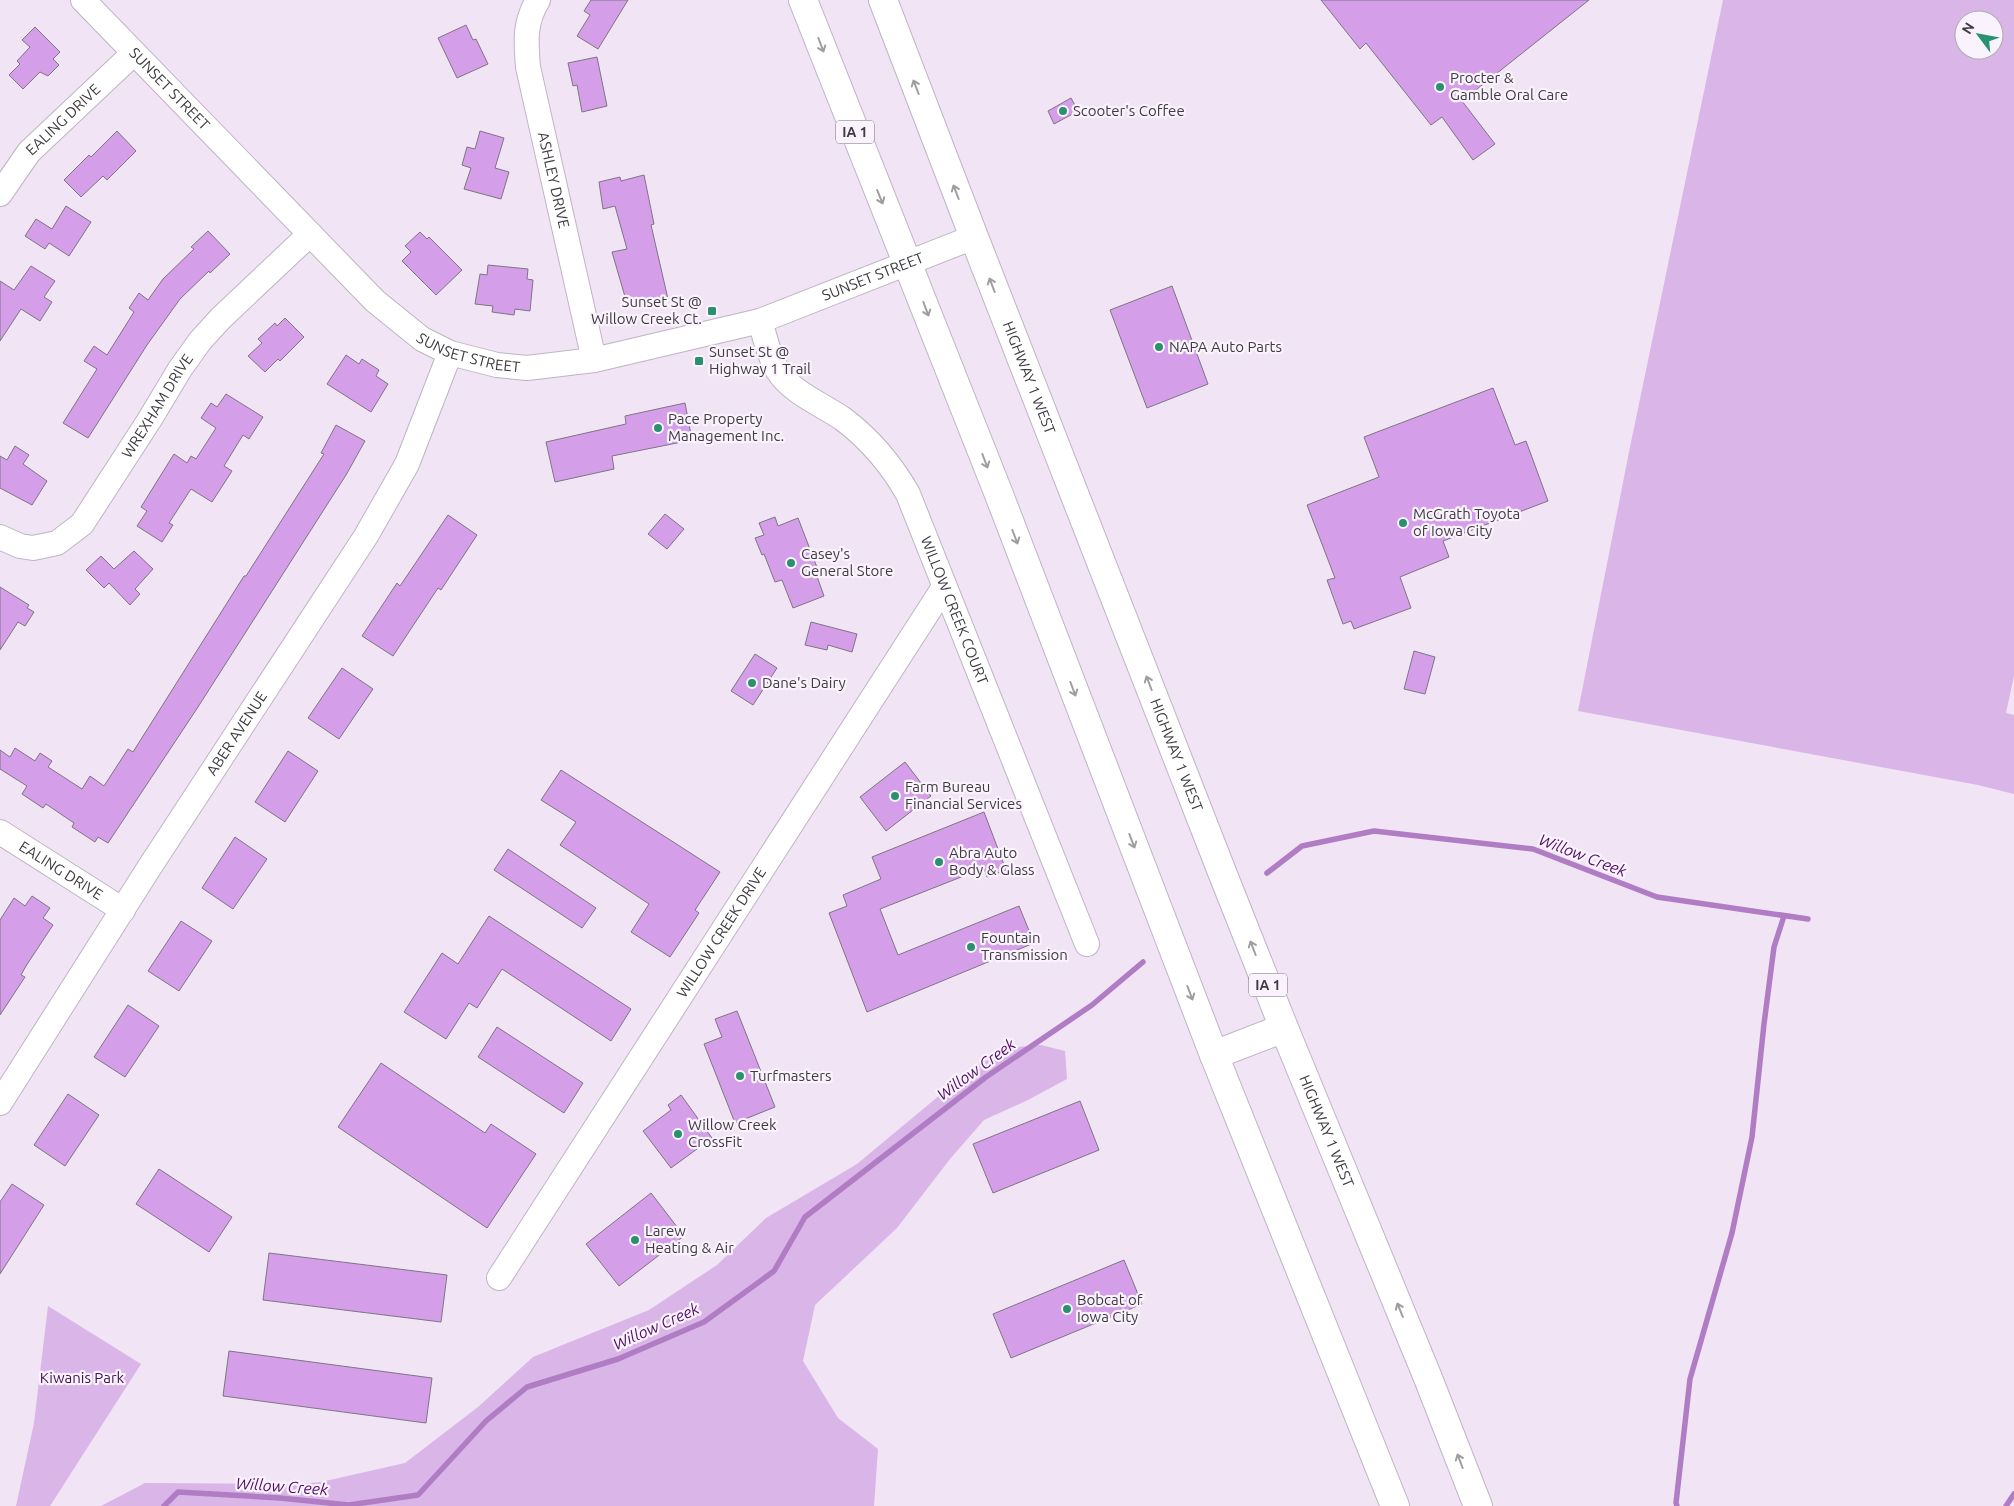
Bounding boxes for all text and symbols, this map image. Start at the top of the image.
north arrow [1954,10,2004,60]
text: N [1958,19,1978,37]
one-way arrow [817,37,826,53]
street label: SUNSET STREET [126,44,214,134]
place label: Procter & Gamble Oral Care [1450,69,1568,103]
street label: EALING DRIVE [22,80,103,158]
one-way arrow [911,80,920,95]
marker: Procter & Gamble Oral Care [1434,81,1446,93]
place label: Scooter's Coffee [1073,102,1185,119]
marker: Scooter's Coffee [1057,105,1069,117]
road number: IA 1 [836,120,874,144]
street label: ASHLEY DRIVE [535,130,573,230]
one-way arrow [951,185,960,200]
one-way arrow [876,189,886,204]
street label: SUNSET STREET [819,248,927,304]
one-way arrow [987,277,996,293]
place label: Sunset St @ Willow Creek Ct. [591,293,702,327]
one-way arrow [922,301,931,317]
marker: Sunset St @ Willow Creek Ct. [706,305,718,317]
street label: HIGHWAY 1 WEST [1000,319,1059,437]
street label: SUNSET STREET [413,329,522,375]
place label: NAPA Auto Parts [1169,338,1282,355]
marker: NAPA Auto Parts [1153,341,1165,353]
place label: Sunset St @ Highway 1 Trail [709,343,811,377]
street label: WREXHAM DRIVE [118,350,196,461]
marker: Sunset St @ Highway 1 Trail [693,355,705,367]
place label: Pace Property Management Inc. [668,410,784,444]
marker: Pace Property Management Inc. [652,422,664,434]
one-way arrow [981,453,990,468]
place label: McGrath Toyota of Iowa City [1413,505,1520,539]
marker: McGrath Toyota of Iowa City [1397,517,1409,529]
one-way arrow [1011,529,1020,545]
street label: WILLOW CREEK COURT [918,534,992,687]
place label: Casey's General Store [801,545,893,579]
marker: Casey's General Store [785,557,797,569]
place label: Dane's Dairy [762,674,846,691]
one-way arrow [1143,676,1153,691]
marker: Dane's Dairy [746,677,758,689]
one-way arrow [1069,681,1078,696]
street label: ABER AVENUE [203,688,270,778]
street label: HIGHWAY 1 WEST [1147,696,1207,814]
place label: Farm Bureau Financial Services [905,778,1022,812]
marker: Farm Bureau Financial Services [889,790,901,802]
water label: Willow Creek [1537,830,1630,880]
one-way arrow [1128,833,1137,848]
street label: EALING DRIVE [16,837,106,903]
place label: Abra Auto Body & Glass [949,844,1035,878]
marker: Abra Auto Body & Glass [933,856,945,868]
street label: WILLOW CREEK DRIVE [673,864,769,1000]
place label: Fountain Transmission [981,929,1068,963]
marker: Fountain Transmission [965,941,977,953]
one-way arrow [1248,941,1257,957]
road number: IA 1 [1249,974,1287,996]
one-way arrow [1186,984,1195,1000]
water label: Willow Creek [933,1034,1019,1103]
place label: Turfmasters [750,1067,831,1084]
marker: Turfmasters [734,1070,746,1082]
street label: HIGHWAY 1 WEST [1296,1072,1358,1190]
place label: Willow Creek CrossFit [688,1116,777,1150]
marker: Willow Creek CrossFit [672,1128,684,1140]
place label: Larew Heating & Air [645,1222,734,1256]
marker: Larew Heating & Air [629,1234,641,1246]
place label: Bobcat of Iowa City [1077,1291,1143,1325]
water label: Willow Creek [610,1299,703,1353]
marker: Bobcat of Iowa City [1061,1303,1073,1315]
one-way arrow [1395,1303,1404,1318]
park label: Kiwanis Park [40,1369,125,1386]
one-way arrow [1455,1453,1464,1469]
water label: Willow Creek [235,1474,329,1498]

